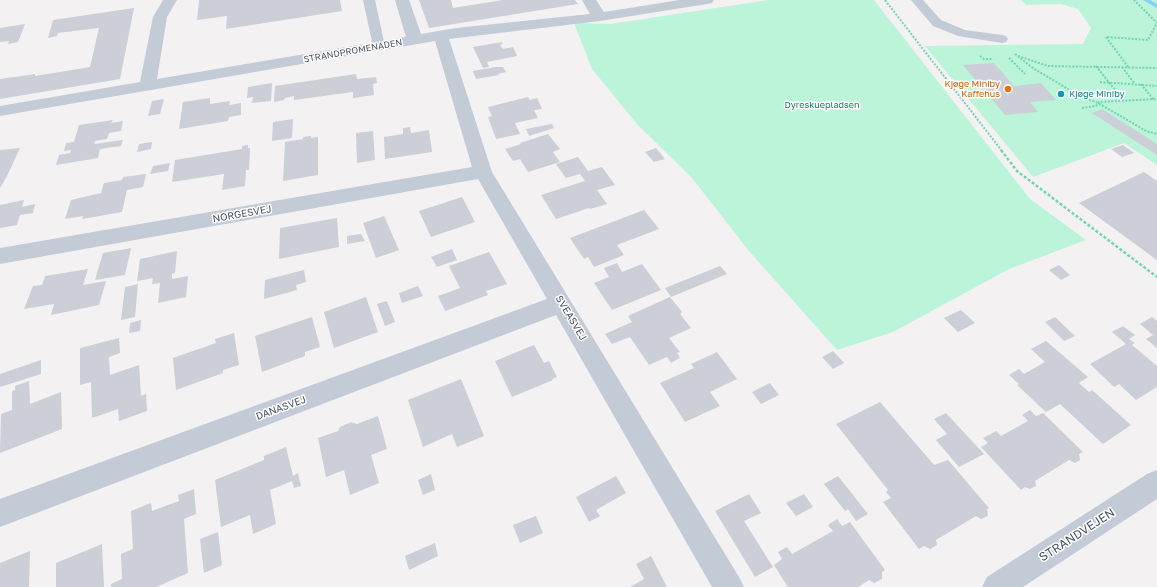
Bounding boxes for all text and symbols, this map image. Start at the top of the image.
street label: STRANDPROMENADEN [303,37,403,65]
place label: Kjøge Miniby Kaffehus [944,79,1000,100]
marker: Kjøge Miniby Kaffehus [1003,84,1013,94]
marker: Kjøge Miniby [1056,89,1066,99]
place label: Kjøge Miniby [1069,89,1125,99]
park label: Dyreskuepladsen [784,100,860,110]
street label: NORGESVEJ [212,203,272,225]
street label: SVEASVEJ [553,293,589,343]
street label: DANASVEJ [254,393,308,423]
street label: STRANDVEJEN [1037,505,1117,565]

